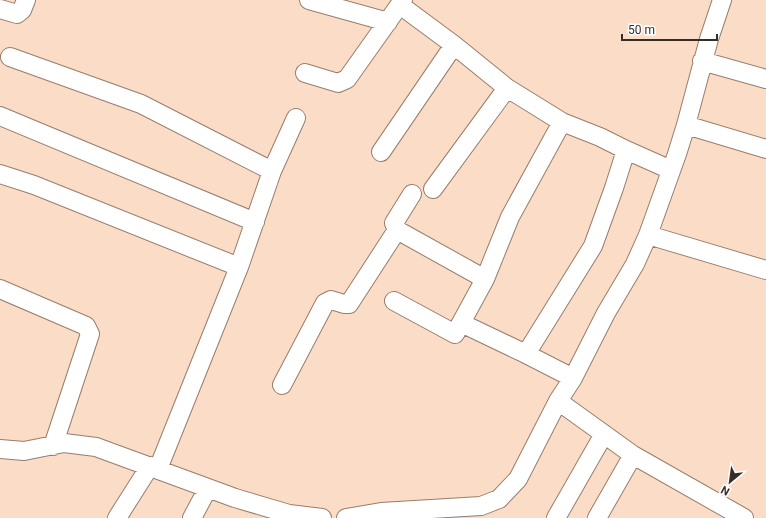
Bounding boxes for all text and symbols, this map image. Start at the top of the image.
scale bar [622,16,717,42]
text: 50 m [628,23,655,37]
north arrow [710,462,750,502]
text: N [719,483,732,498]

